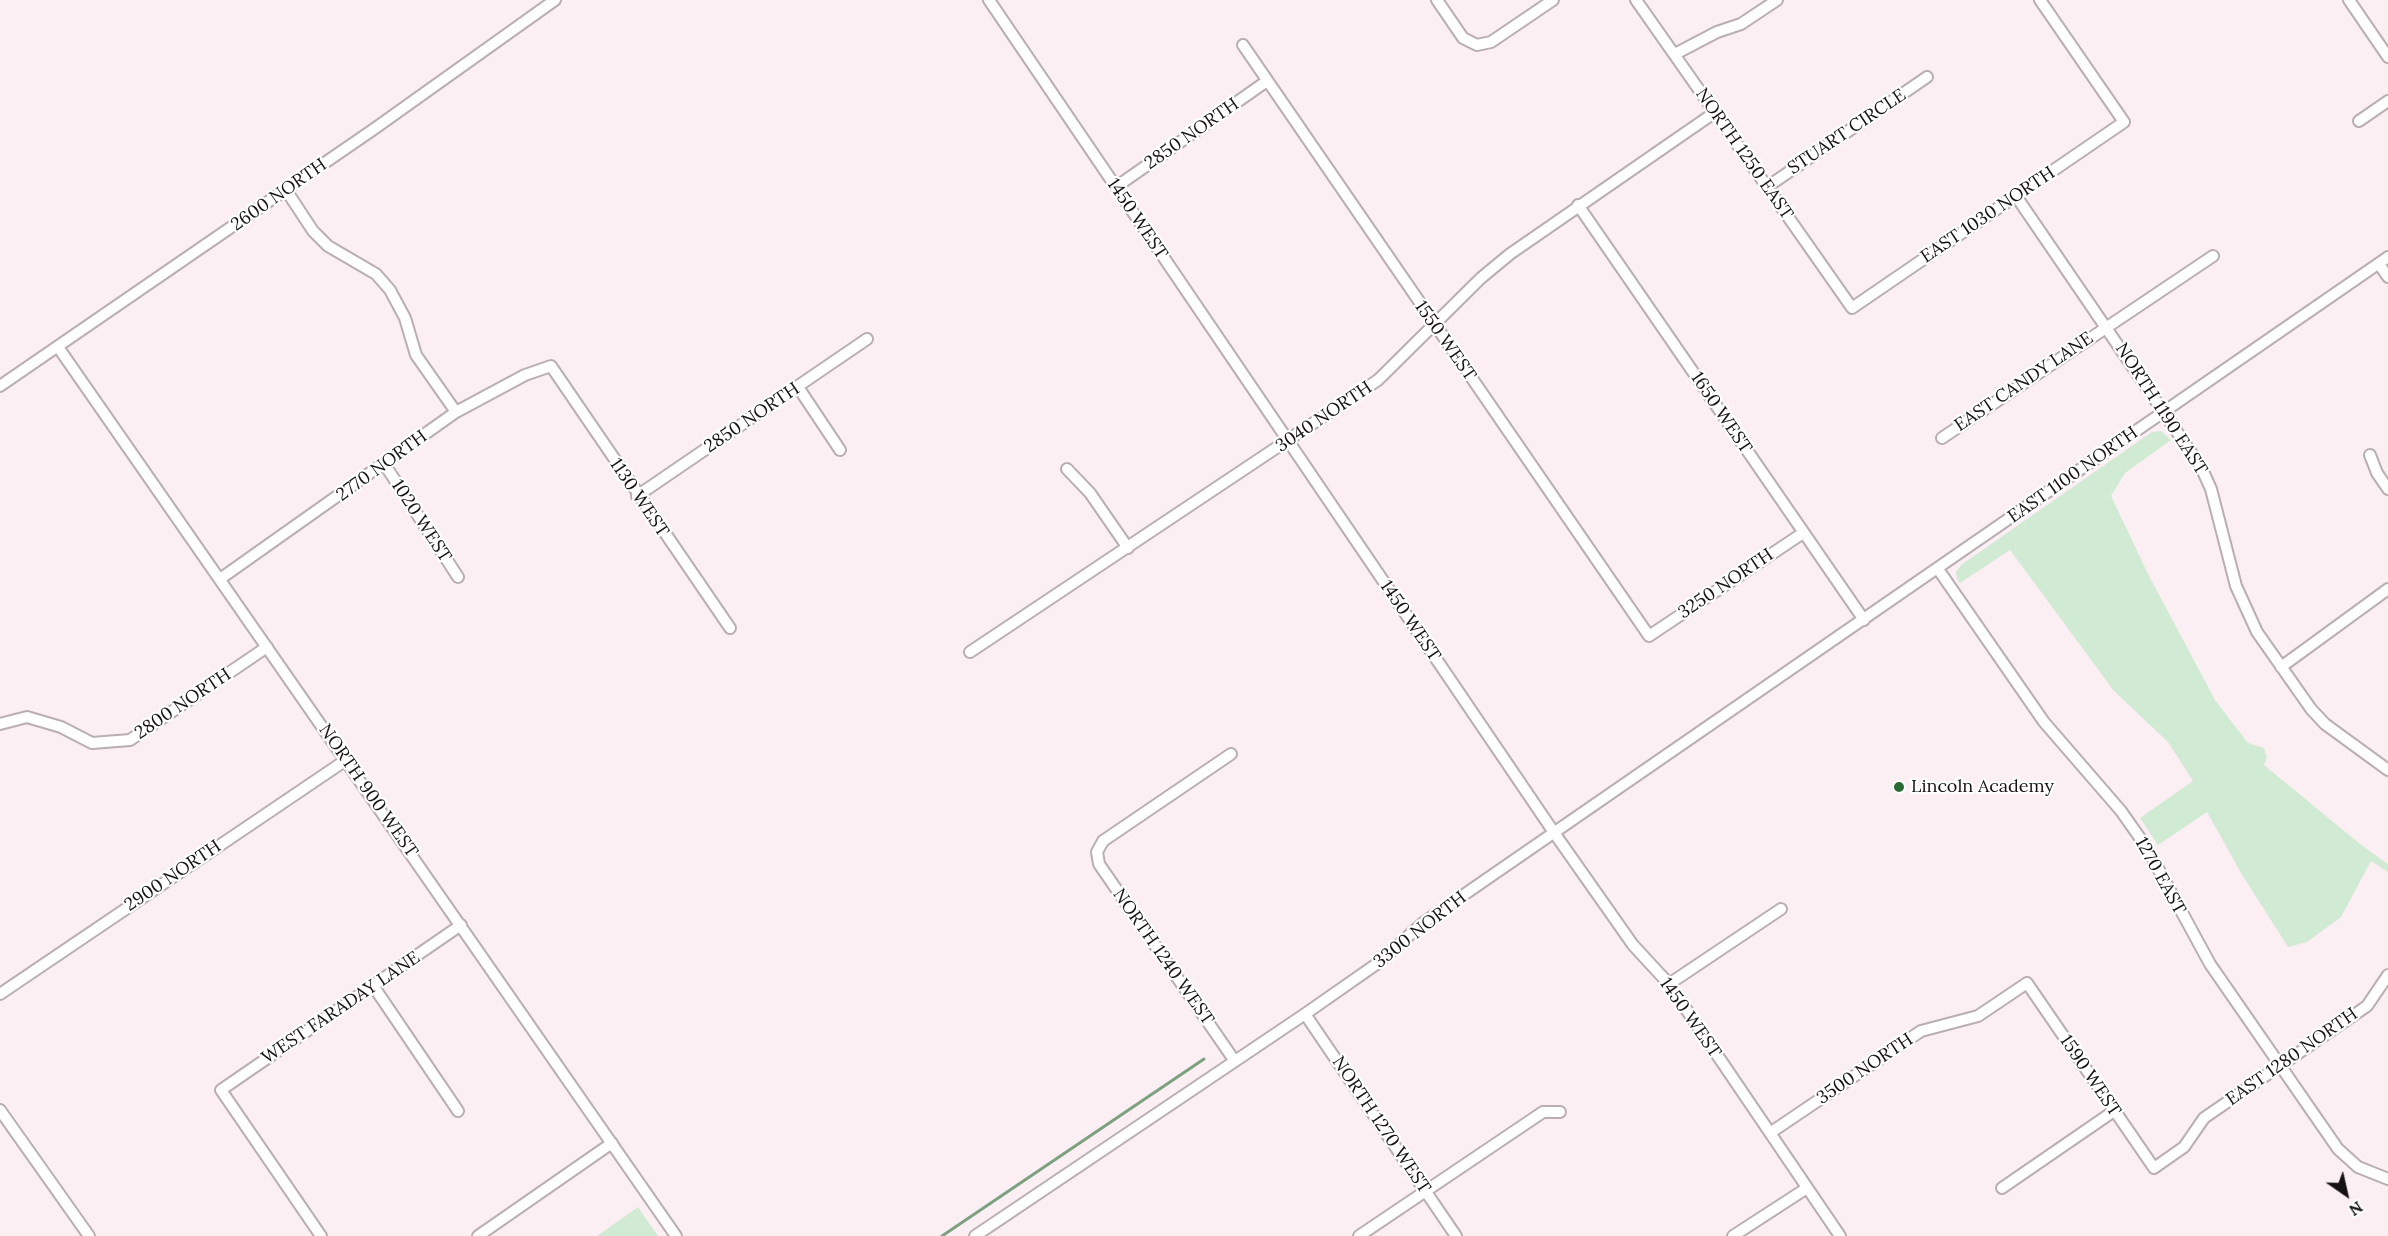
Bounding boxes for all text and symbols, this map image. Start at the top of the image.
street label: NORTH 1250 EAST [1691,84,1797,224]
street label: STUART CIRCLE [1784,85,1910,179]
street label: 2850 NORTH [1141,94,1243,174]
street label: 2600 NORTH [227,154,331,236]
street label: EAST 1030 NORTH [1917,162,2059,268]
street label: 1450 WEST [1102,174,1172,264]
street label: 1550 WEST [1410,297,1480,385]
street label: EAST CANDY LANE [1951,328,2097,436]
street label: NORTH 1190 EAST [2110,339,2212,479]
street label: 1650 WEST [1686,368,1756,458]
street label: 3040 NORTH [1272,377,1376,457]
street label: 2850 NORTH [700,378,804,458]
street label: EAST 1100 NORTH [2004,422,2142,528]
street label: 2770 NORTH [332,426,432,506]
street label: 1130 WEST [605,455,673,541]
street label: 1020 WEST [386,476,456,566]
street label: 3250 NORTH [1674,544,1778,624]
street label: 1450 WEST [1375,576,1445,666]
street label: 2800 NORTH [131,664,235,744]
street label: NORTH 900 WEST [314,720,422,862]
place label: Lincoln Academy [1911,776,2054,798]
marker: Lincoln Academy [1892,780,1906,794]
street label: 1270 EAST [2130,834,2190,918]
street label: 2900 NORTH [121,836,225,916]
street label: NORTH 1240 WEST [1108,885,1218,1029]
street label: 3300 NORTH [1369,887,1471,973]
street label: WEST FARADAY LANE [258,947,424,1069]
street label: 1450 WEST [1655,974,1725,1062]
street label: EAST 1280 NORTH [2222,1003,2362,1111]
street label: 3500 NORTH [1813,1029,1917,1109]
street label: 1590 WEST [2055,1031,2125,1121]
street label: NORTH 1270 WEST [1327,1052,1435,1198]
north arrow [2316,1164,2376,1224]
text: N [2345,1197,2367,1221]

